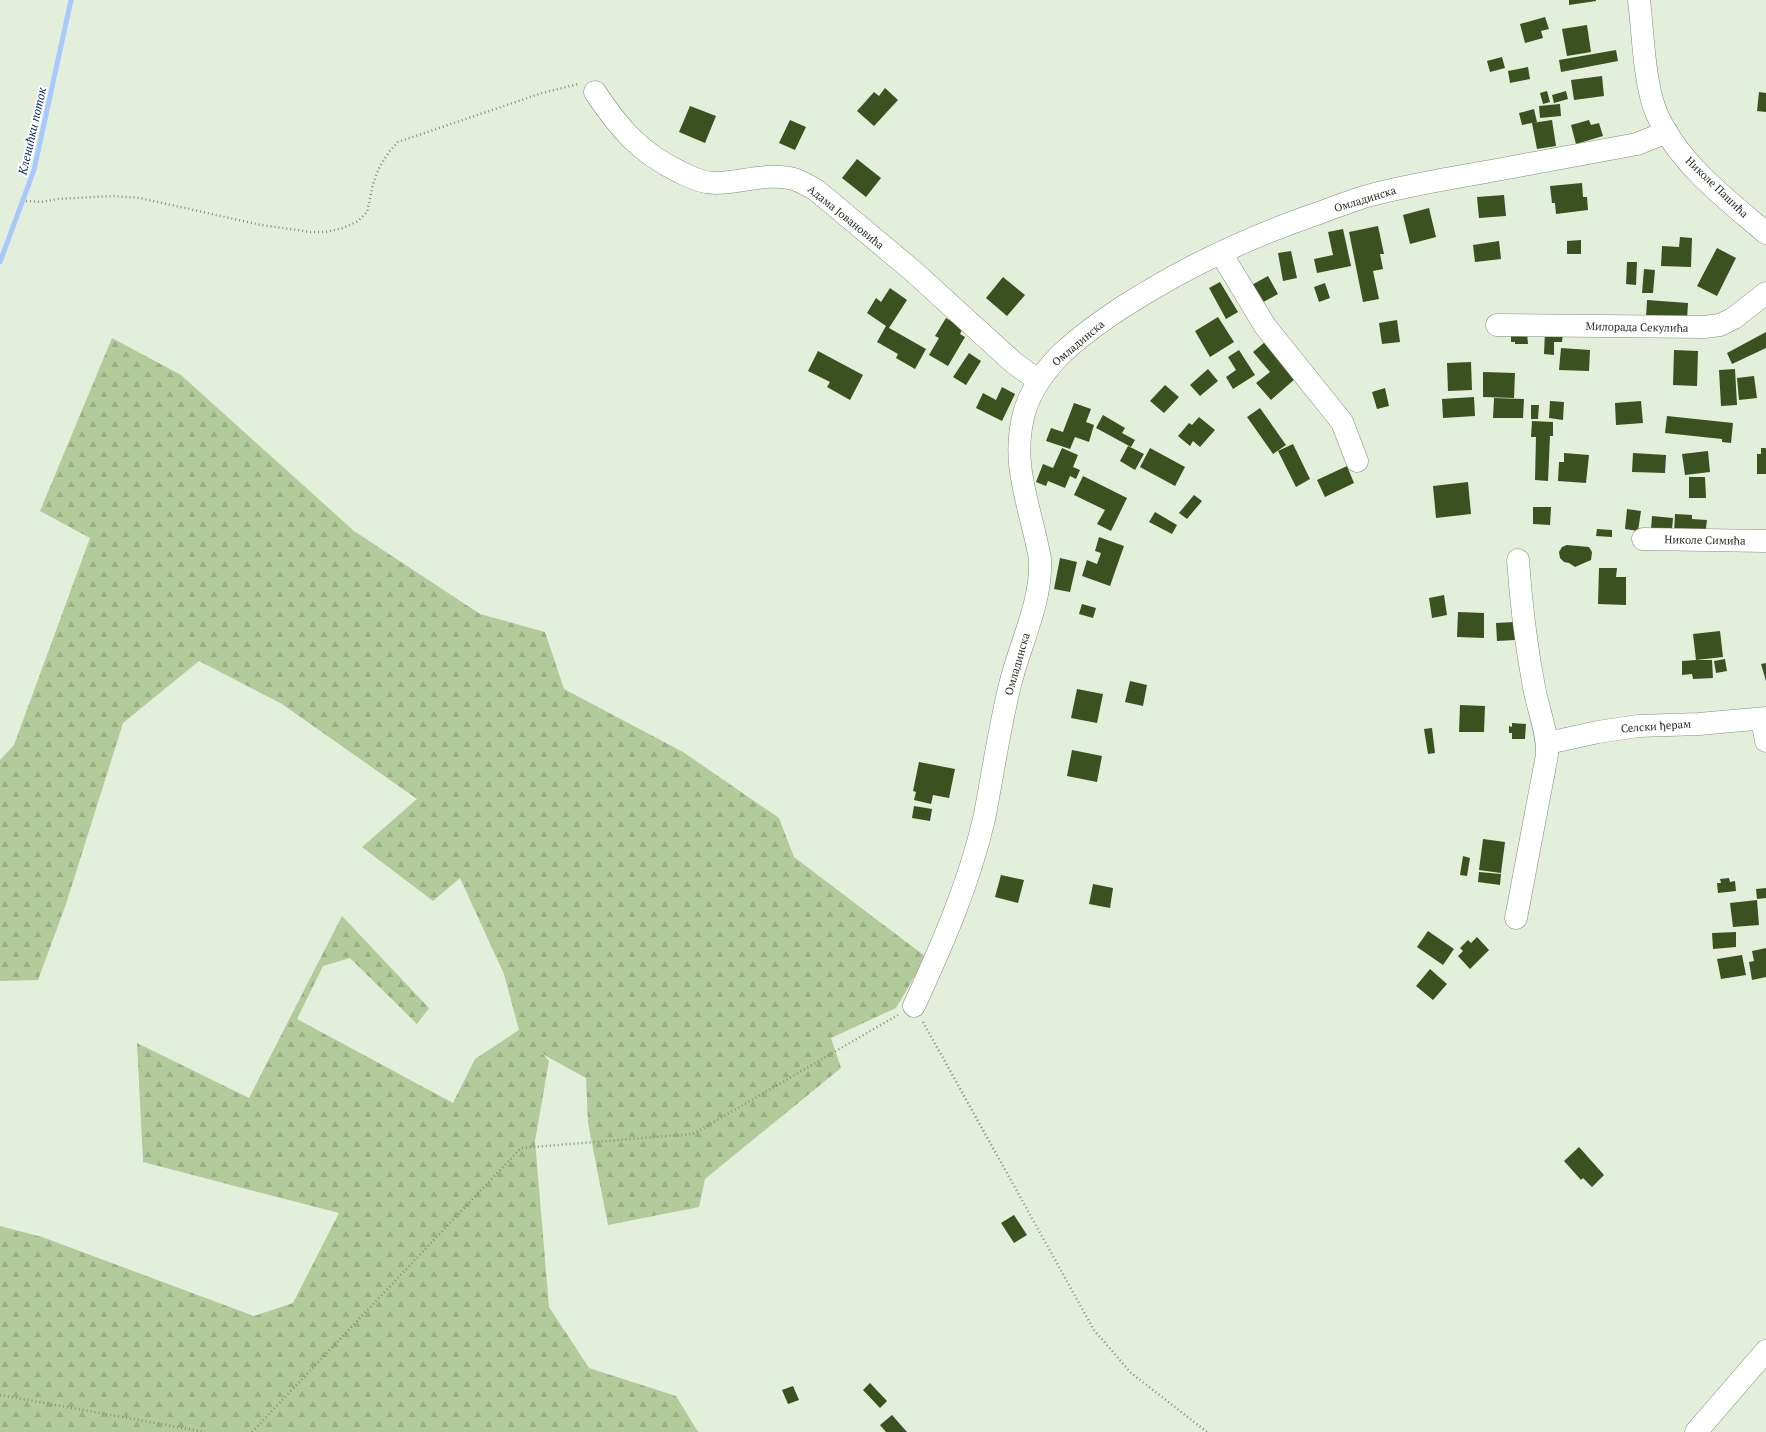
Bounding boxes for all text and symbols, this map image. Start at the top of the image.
water label: Кленићки поток [14,86,49,177]
street label: Николе Пашића [1683,154,1752,221]
street label: Адама Јовановића [805,182,887,252]
street label: Омладинска [1332,183,1398,215]
street label: Омладинска [1049,317,1107,369]
street label: Милорада Секулића [1585,319,1689,335]
street label: Николе Симића [1664,532,1746,548]
street label: Омладинска [1001,631,1033,697]
street label: Селски ђерам [1620,717,1692,735]

